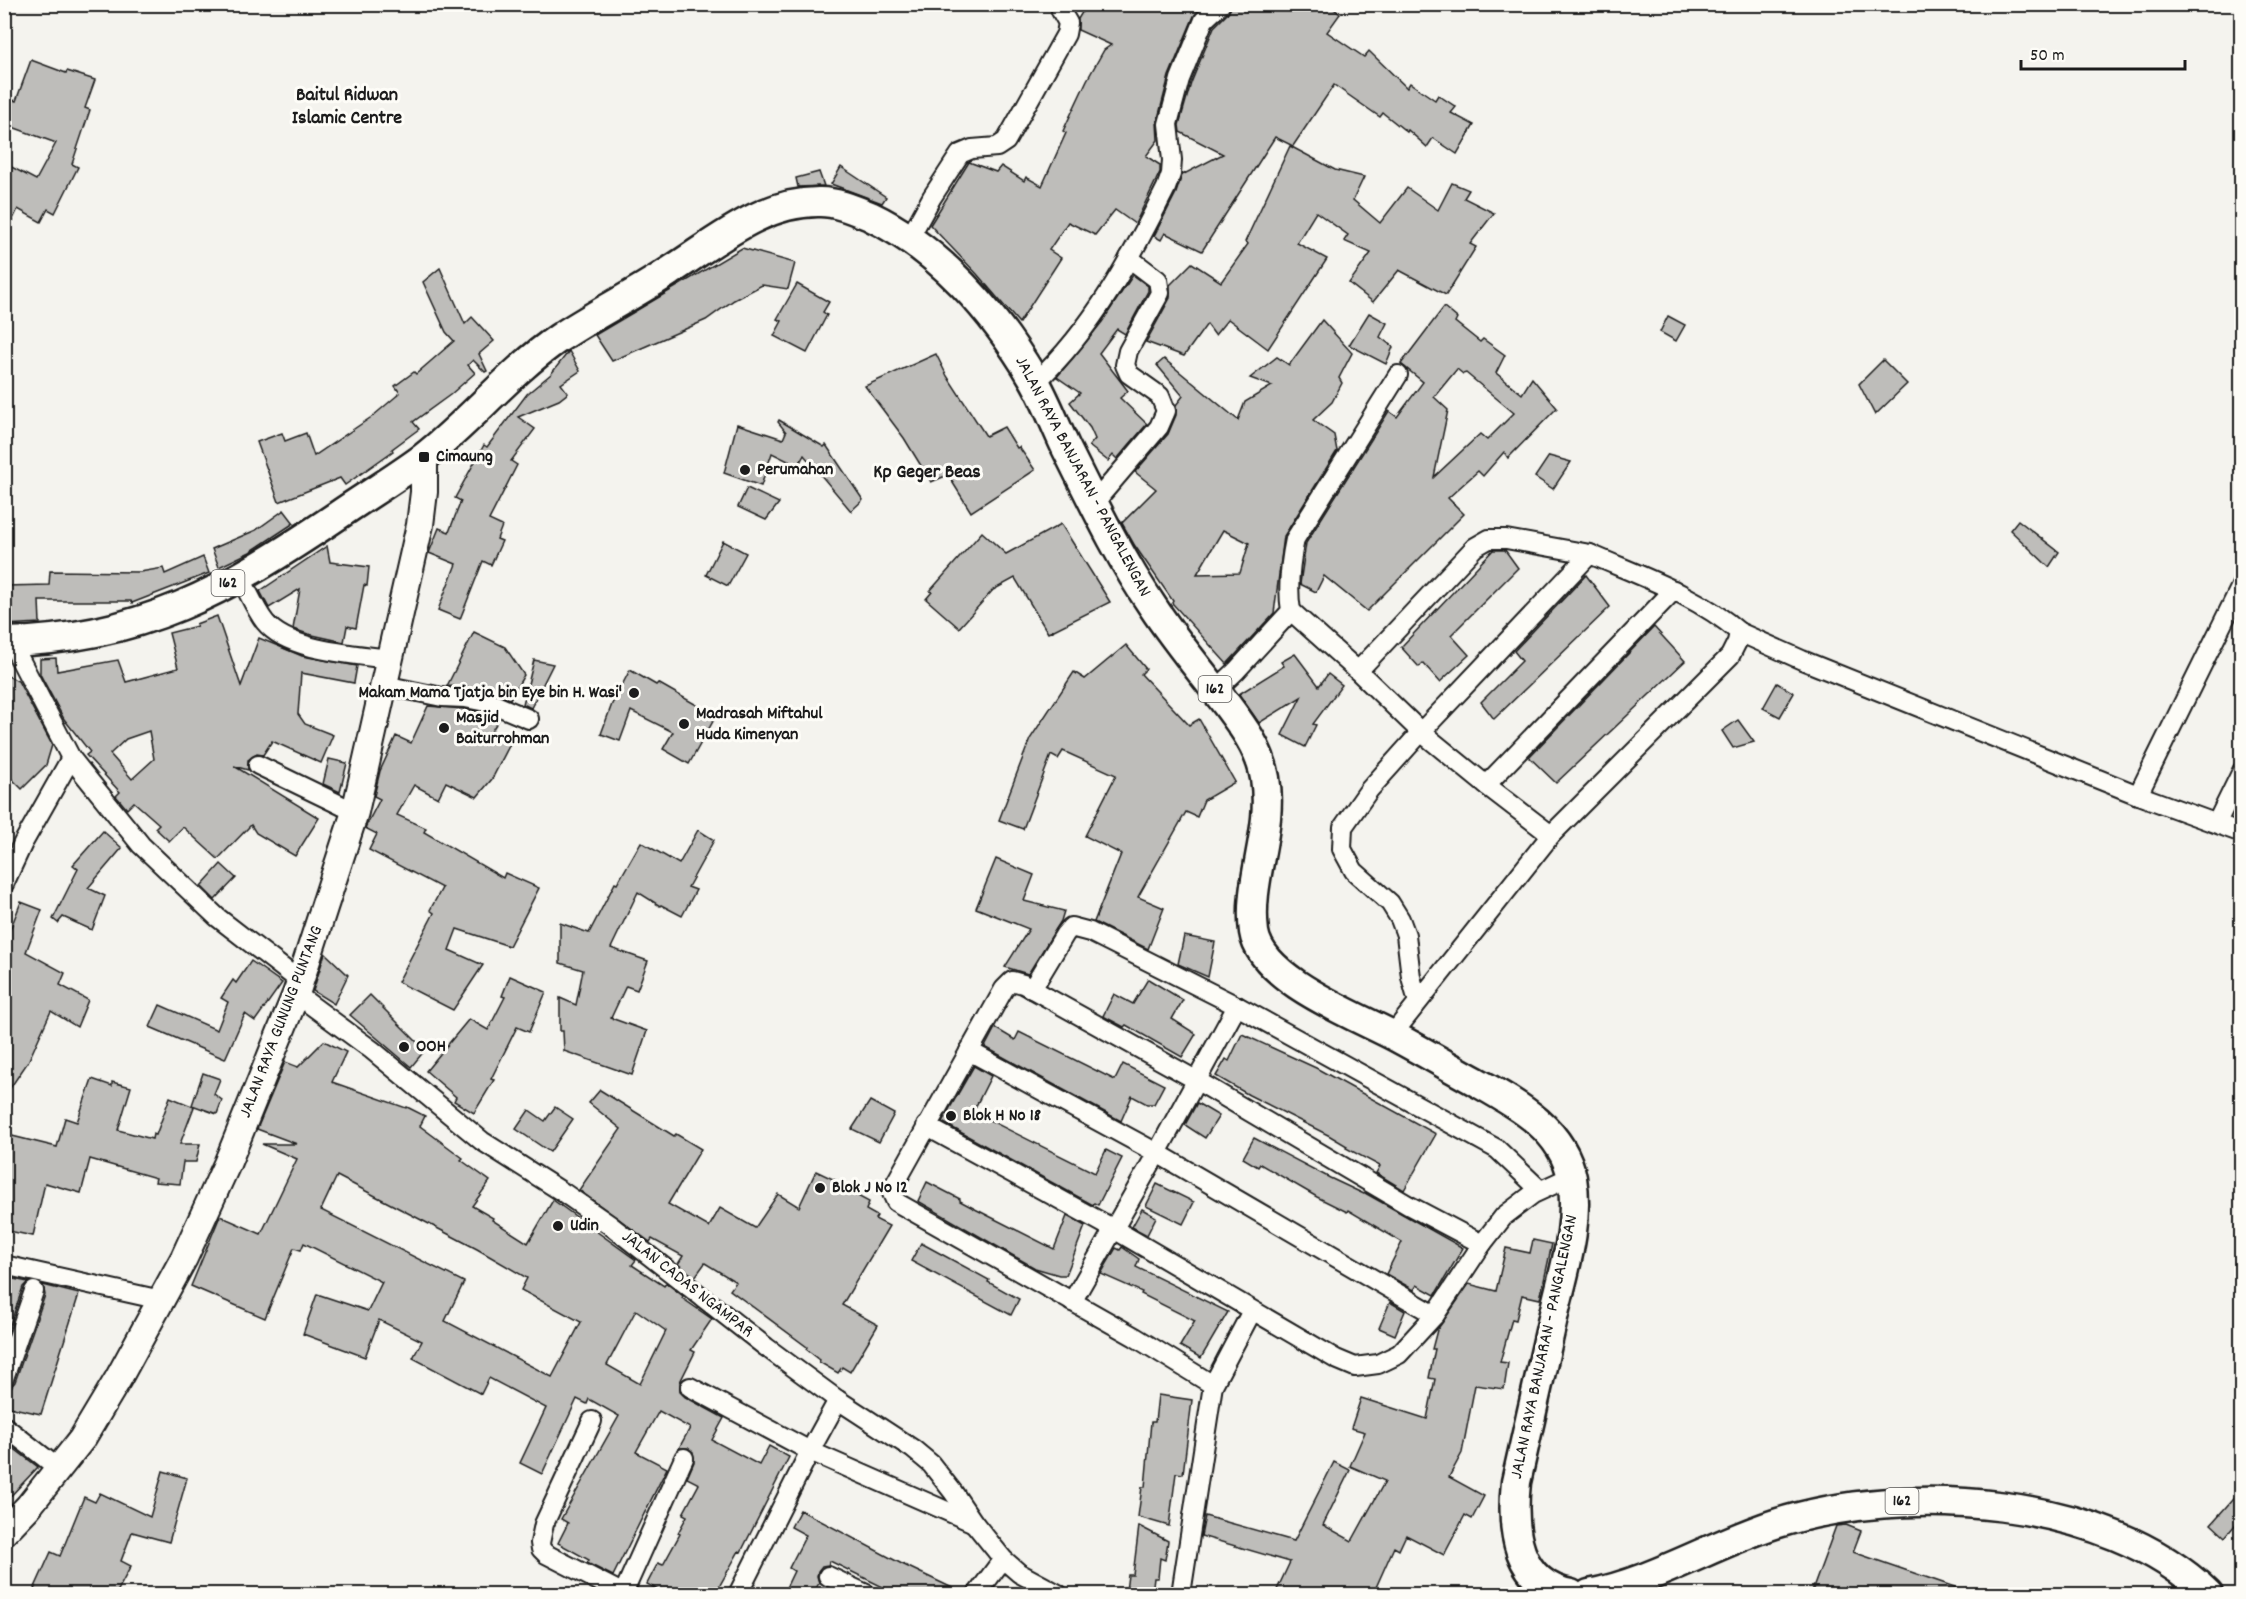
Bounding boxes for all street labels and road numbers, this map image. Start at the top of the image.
street label: JALAN RAYA BANJARAN - PANGALENGAN [1008,352,1156,602]
road number: 162 [212,570,244,596]
road number: 162 [1198,676,1232,702]
street label: JALAN RAYA GUNUNG PUNTANG [234,922,330,1122]
street label: JALAN RAYA BANJARAN - PANGALENGAN [1505,1213,1585,1481]
street label: JALAN CADAS NGAMPAR [616,1225,758,1345]
road number: 162 [1886,1488,1918,1514]

